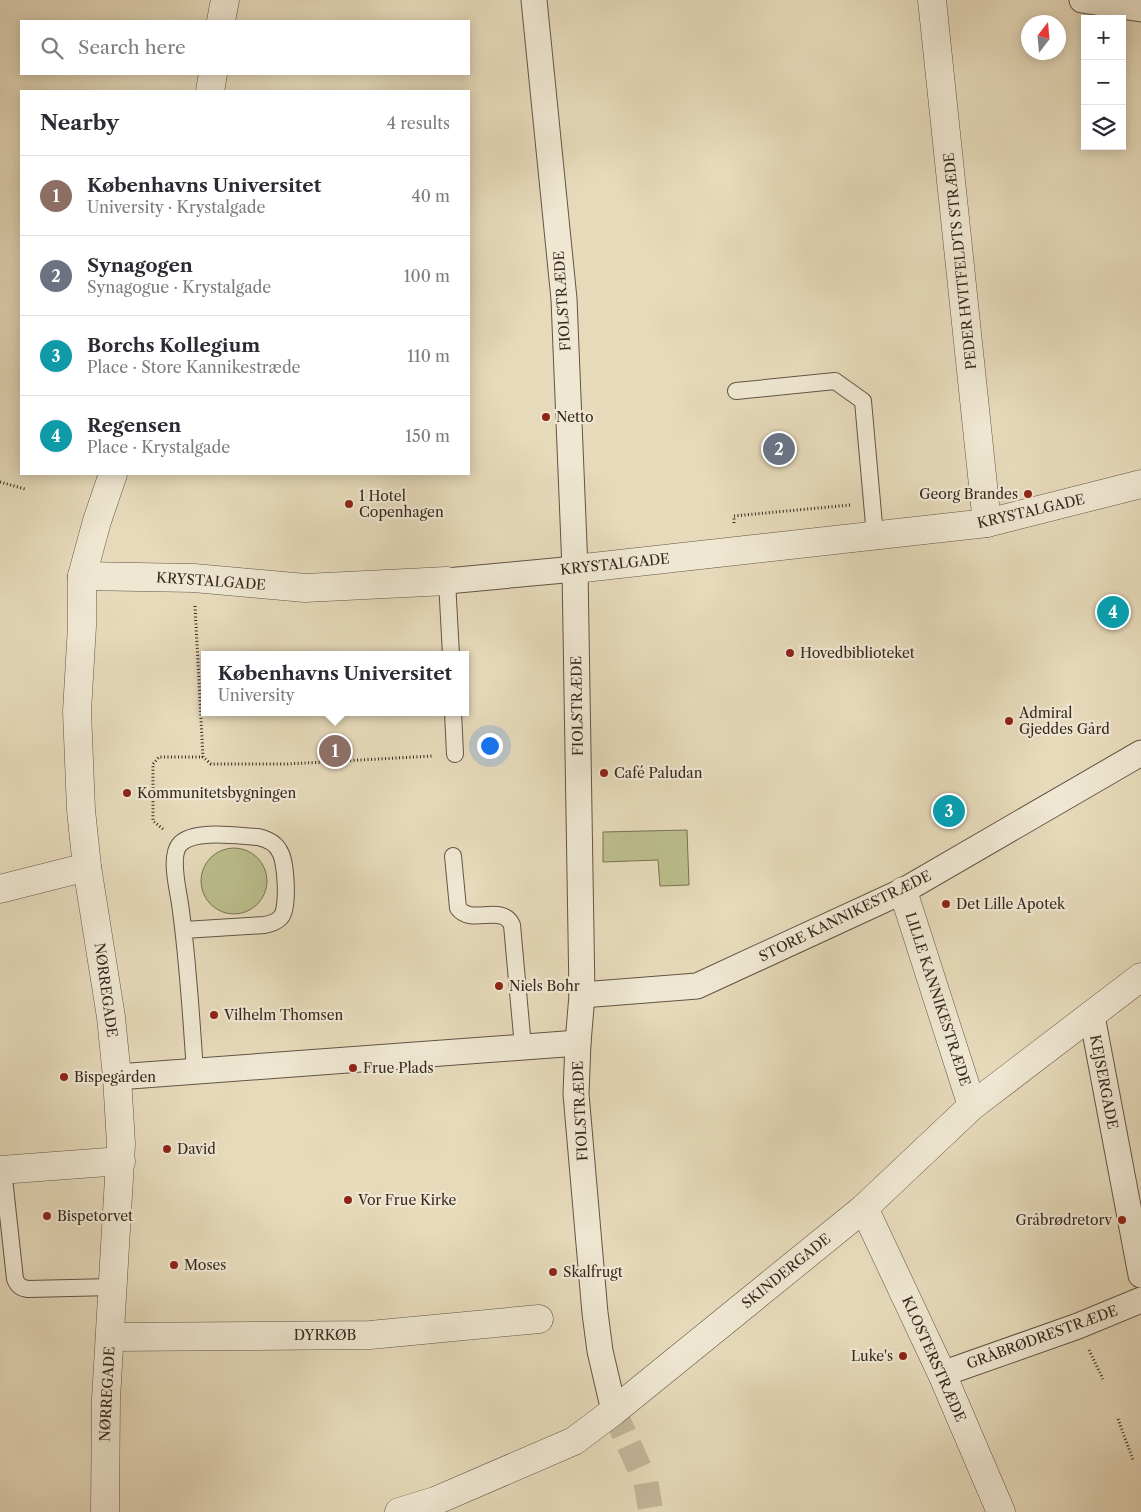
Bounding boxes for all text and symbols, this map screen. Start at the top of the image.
north arrow [1021,15,1066,60]
map controls [1081,15,1126,150]
button: + [1081,15,1126,60]
search box [20,20,470,75]
icon: search [38,34,66,62]
text: Search here [78,36,186,59]
button: − [1081,60,1126,105]
button: layers [1081,105,1126,150]
text: Nearby [40,110,119,135]
text: 4 results [387,113,450,133]
street label: PEDER HVITFELDTS STRÆDE [940,152,980,370]
text: Københavns Universitet [87,174,321,197]
text: 1 [52,186,60,206]
text: 40 m [411,186,450,206]
text: University · Krystalgade [87,197,266,217]
street label: FIOLSTRÆDE [550,250,574,352]
text: Synagogen [87,254,193,277]
text: 2 [51,266,61,286]
text: 100 m [404,266,450,286]
text: Synagogue · Krystalgade [87,277,271,297]
text: Borchs Kollegium [87,334,260,357]
text: 3 [51,346,61,366]
text: 110 m [407,346,450,366]
text: Place · Store Kannikestræde [87,357,301,377]
place label: Netto [556,408,594,426]
marker: Netto [540,411,552,423]
text: Regensen [87,414,181,437]
text: 4 [51,426,61,446]
text: 150 m [405,426,450,446]
pin: 2 [763,430,795,468]
text: Place · Krystalgade [87,437,230,457]
place label: Georg Brandes [919,485,1018,503]
place label: 1 Hotel Copenhagen [359,487,444,521]
marker: Georg Brandes [1022,488,1034,500]
street label: KRYSTALGADE [975,490,1087,532]
marker: 1 Hotel Copenhagen [343,498,355,510]
street label: KRYSTALGADE [559,549,671,579]
street label: KRYSTALGADE [156,568,266,594]
pin: 4 [1097,593,1129,631]
place label: Hovedbiblioteket [800,644,915,662]
marker: Hovedbiblioteket [784,647,796,659]
popup [201,651,469,716]
street label: FIOLSTRÆDE [567,656,587,756]
text: Københavns Universitet [218,662,452,685]
text: University [218,685,295,705]
place label: Admiral Gjeddes Gård [1018,704,1110,738]
marker: Admiral Gjeddes Gård [1003,715,1015,727]
pin: 1 [319,732,351,770]
your location [477,733,503,759]
place label: Café Paludan [614,764,703,782]
marker: Café Paludan [598,767,610,779]
place label: Kommunitetsbygningen [137,784,296,802]
marker: Kommunitetsbygningen [121,787,133,799]
pin: 3 [933,792,965,830]
street label: STORE KANNIKESTRÆDE [756,866,934,966]
place label: Det Lille Apotek [956,895,1066,913]
marker: Det Lille Apotek [940,898,952,910]
street label: LILLE KANNIKESTRÆDE [901,910,975,1088]
street label: NØRREGADE [90,942,122,1038]
place label: Niels Bohr [509,977,580,995]
marker: Niels Bohr [493,980,505,992]
place label: Vilhelm Thomsen [223,1006,343,1024]
marker: Vilhelm Thomsen [208,1009,220,1021]
street label: KEJSERGADE [1086,1033,1122,1131]
place label: Frue Plads [363,1059,434,1077]
street label: FIOLSTRÆDE [568,1060,592,1162]
marker: Frue Plads [347,1062,359,1074]
place label: Bispegården [74,1068,156,1086]
marker: Bispegården [58,1071,70,1083]
place label: David [177,1140,216,1158]
marker: David [161,1143,173,1155]
place label: Vor Frue Kirke [357,1191,457,1209]
marker: Vor Frue Kirke [342,1194,354,1206]
place label: Bispetorvet [57,1207,133,1225]
marker: Bispetorvet [41,1210,53,1222]
place label: Gråbrødretorv [1015,1211,1112,1229]
marker: Gråbrødretorv [1116,1214,1128,1226]
street label: SKINDERGADE [738,1230,834,1312]
place label: Moses [184,1256,226,1274]
marker: Moses [168,1259,180,1271]
place label: Skalfrugt [563,1263,623,1281]
marker: Skalfrugt [547,1266,559,1278]
street label: KLOSTERSTRÆDE [898,1293,970,1425]
street label: GRÅBRØDRESTRÆDE [964,1300,1120,1373]
street label: DYRKØB [294,1326,356,1344]
street label: NØRREGADE [96,1346,118,1442]
place label: Luke's [851,1347,893,1365]
marker: Luke's [897,1350,909,1362]

